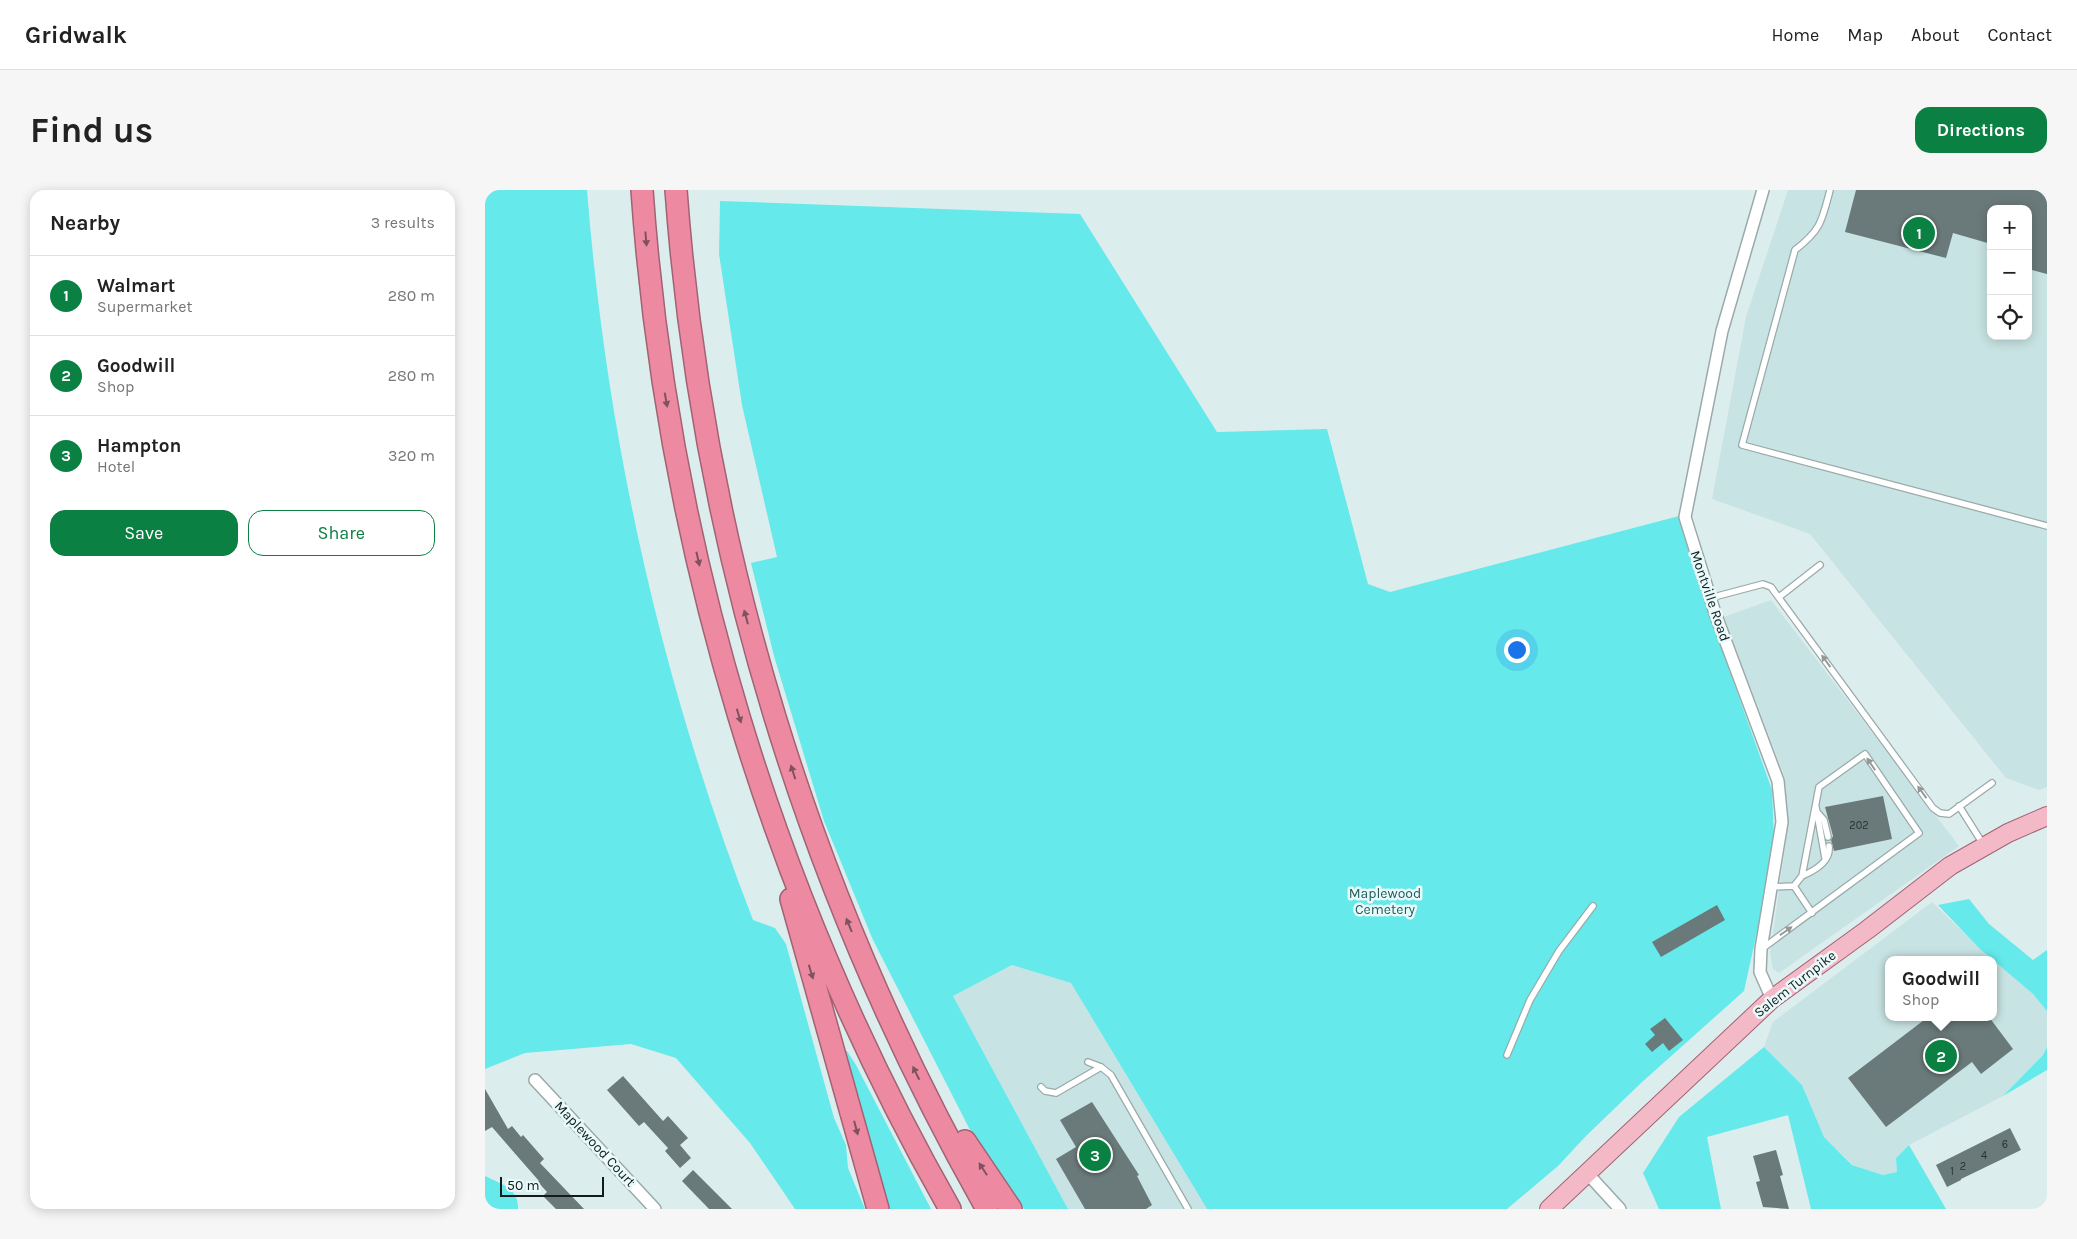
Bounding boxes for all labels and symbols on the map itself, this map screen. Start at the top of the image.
pin: 1 [1903,214,1935,252]
one-way arrow [642,231,650,247]
one-way arrow [663,392,671,408]
street label: Montville Road [1686,548,1734,644]
one-way arrow [694,552,702,567]
one-way arrow [742,609,750,624]
your location [1504,637,1530,663]
one-way arrow [1821,654,1831,668]
one-way arrow [735,709,743,724]
one-way arrow [1866,757,1876,771]
one-way arrow [788,765,796,780]
one-way arrow [1917,786,1927,799]
house number: 202 [1849,819,1869,832]
park label: Maplewood Cemetery [1349,885,1421,918]
one-way arrow [845,918,853,932]
one-way arrow [1780,926,1793,936]
street label: Salem Turnpike [1751,947,1839,1021]
one-way arrow [807,964,815,979]
pin: 2 [1925,1037,1957,1075]
one-way arrow [912,1066,920,1080]
street label: Maplewood Court [551,1098,639,1190]
one-way arrow [852,1121,860,1136]
pin: 3 [1079,1136,1111,1174]
house number: 6 [2002,1138,2008,1151]
house number: 4 [1981,1149,1987,1162]
house number: 2 [1960,1160,1966,1173]
one-way arrow [978,1163,988,1176]
house number: 1 [1950,1165,1954,1178]
scale bar [500,1174,604,1197]

